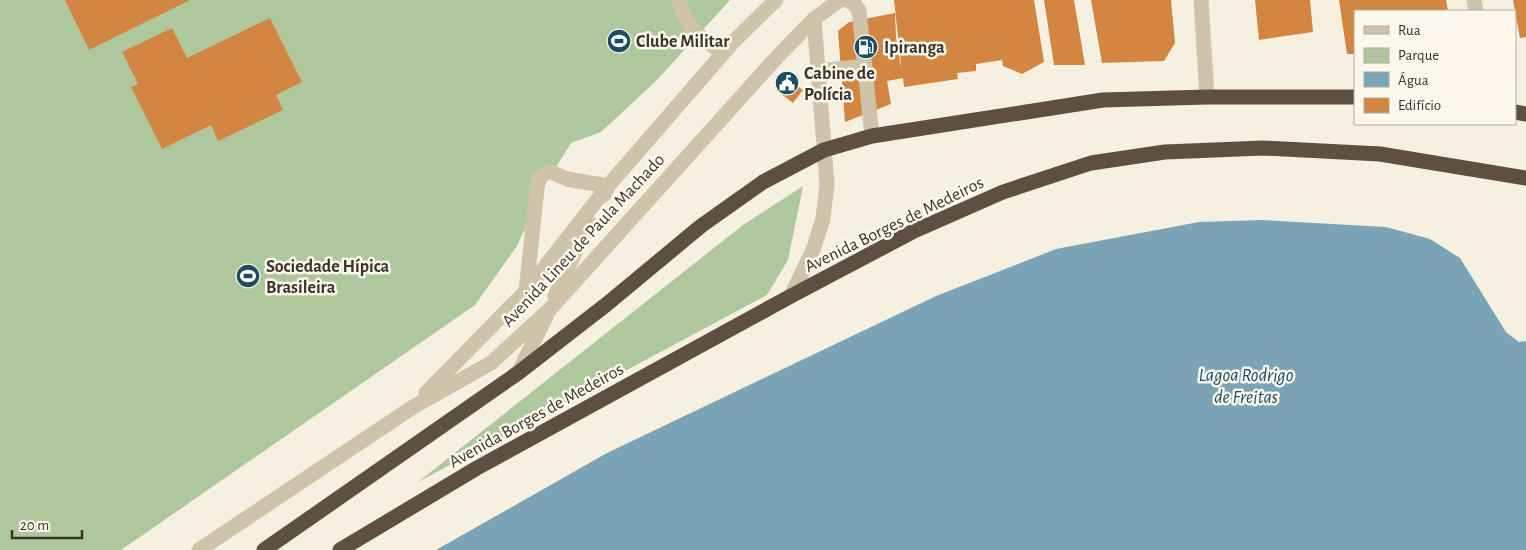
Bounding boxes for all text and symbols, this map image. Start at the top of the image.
legend [1354,10,1516,125]
text: Rua [1398,23,1421,38]
sports icon: Clube Militar [606,28,632,54]
place label: Clube Militar [636,33,730,51]
fuel station icon: Ipiranga [853,34,879,60]
place label: Ipiranga [884,39,945,57]
text: Parque [1398,48,1439,63]
place label: Cabine de Polícia [804,65,875,104]
public building icon: Cabine de Polícia [774,70,800,96]
text: Água [1398,71,1429,88]
text: Edifício [1398,98,1441,113]
street label: Avenida Lineu de Paula Machado [499,151,669,331]
street label: Avenida Borges de Medeiros [802,174,987,276]
place label: Sociedade Hípica Brasileira [266,258,389,297]
sports icon: Sociedade Hípica Brasileira [235,263,261,289]
street label: Avenida Borges de Medeiros [446,360,627,471]
water label: Lagoa Rodrigo de Freitas [1198,366,1294,407]
scale bar [12,508,82,540]
text: 20 m [20,518,49,533]

